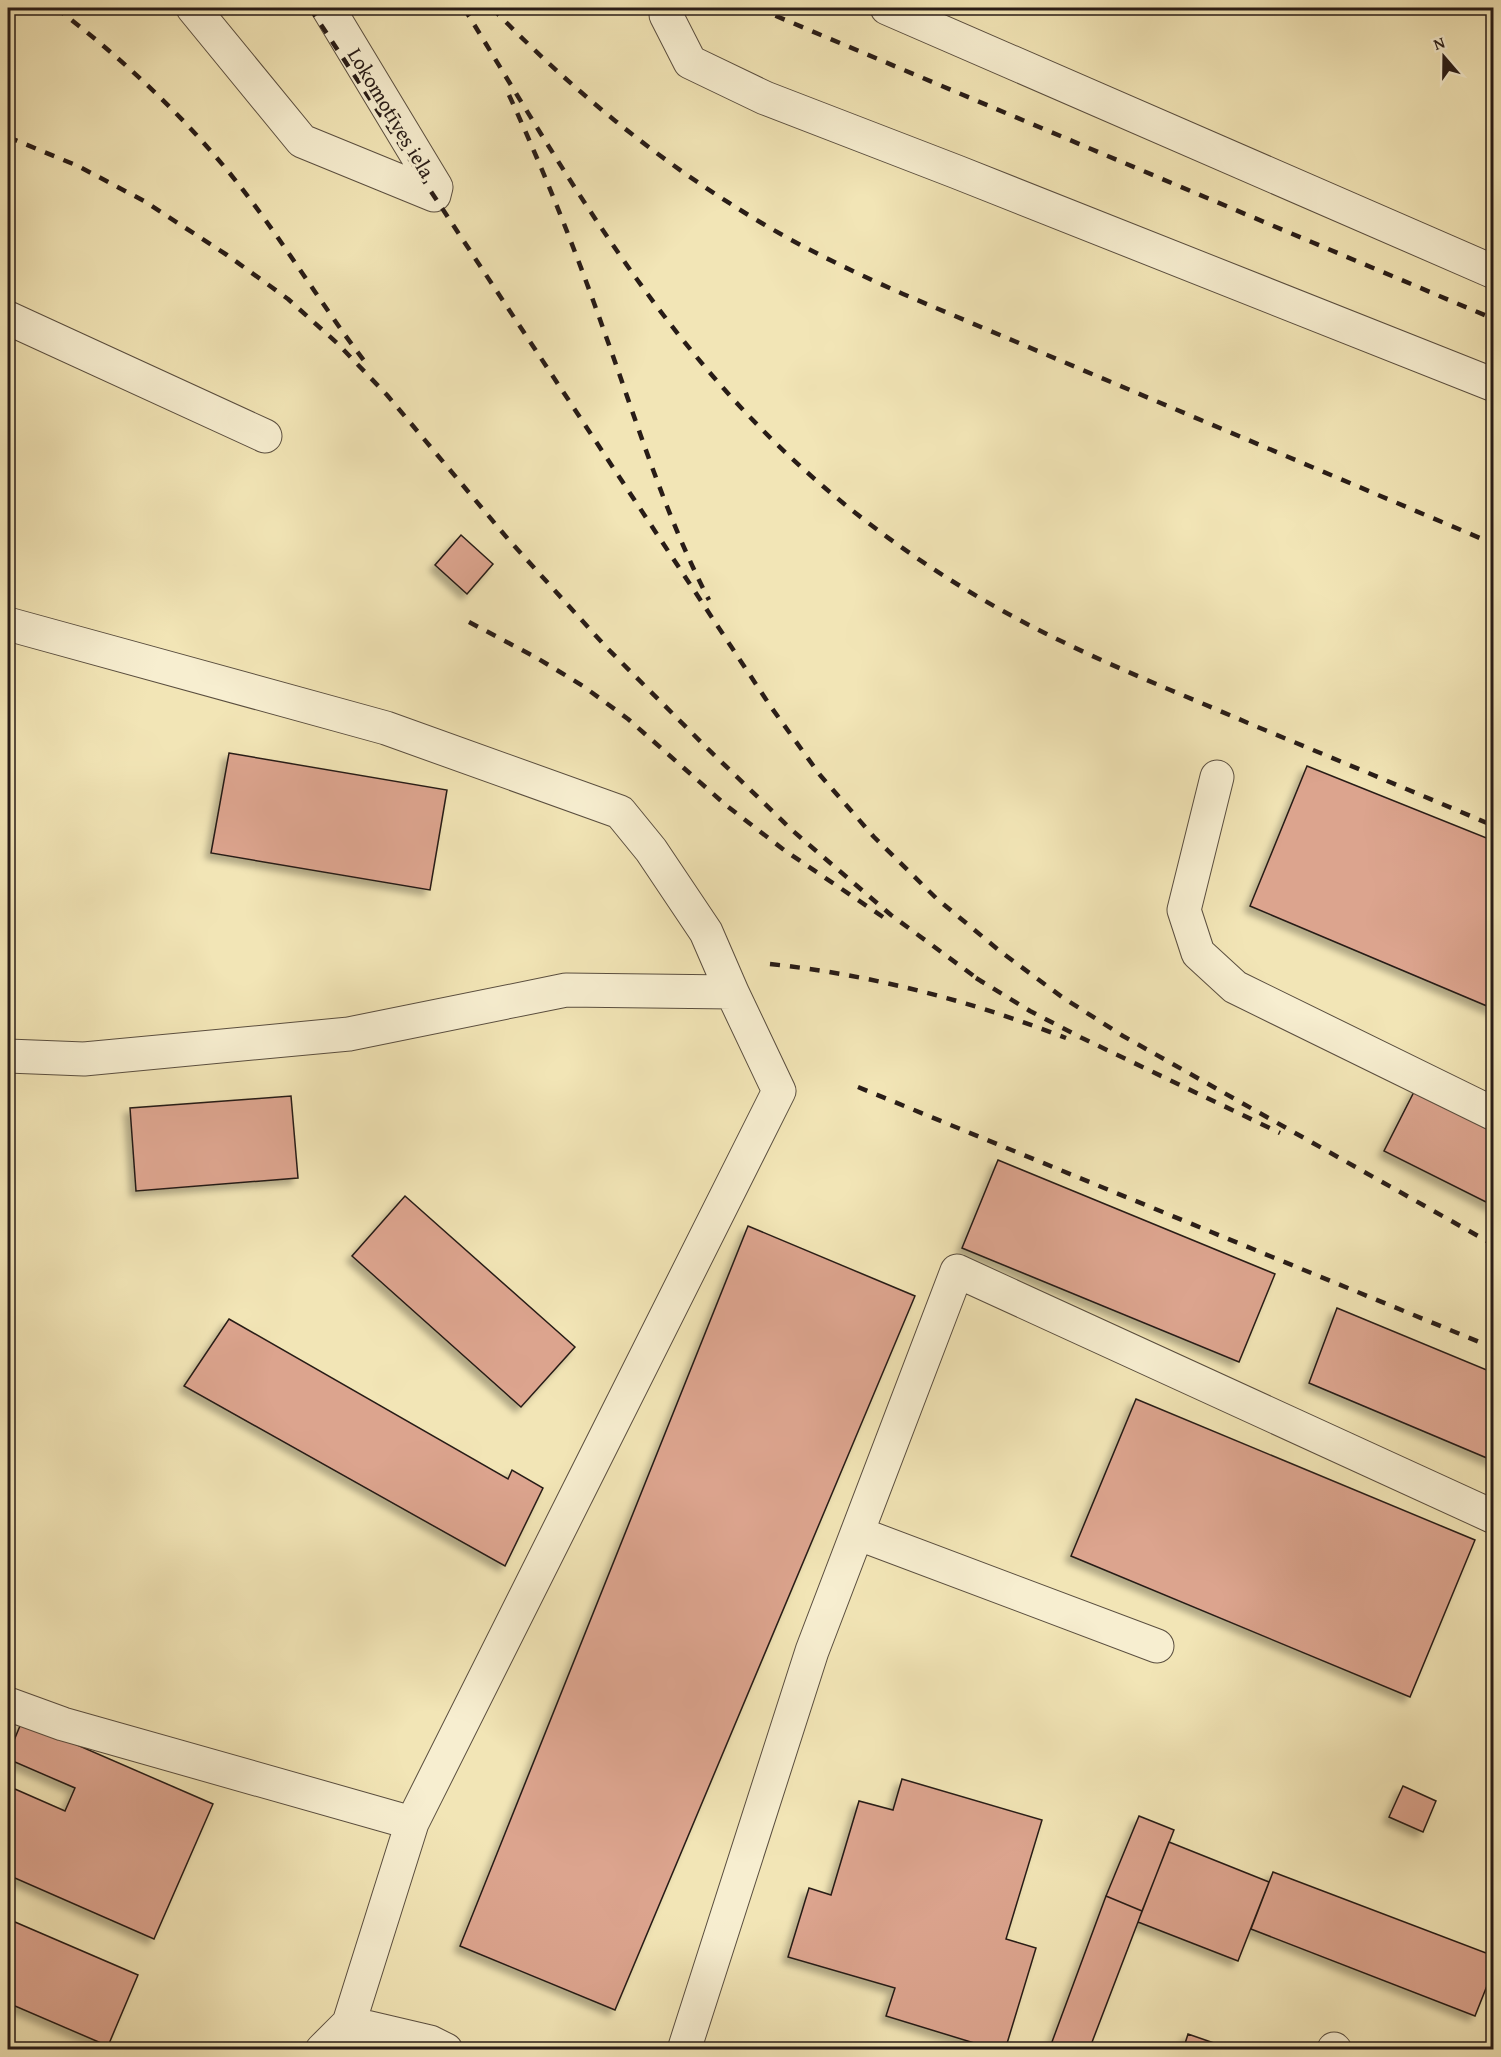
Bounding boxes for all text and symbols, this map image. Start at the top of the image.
north arrow [1414,27,1474,87]
text: N [1430,30,1448,56]
street label: Lokomotīves iela [340,42,443,184]

